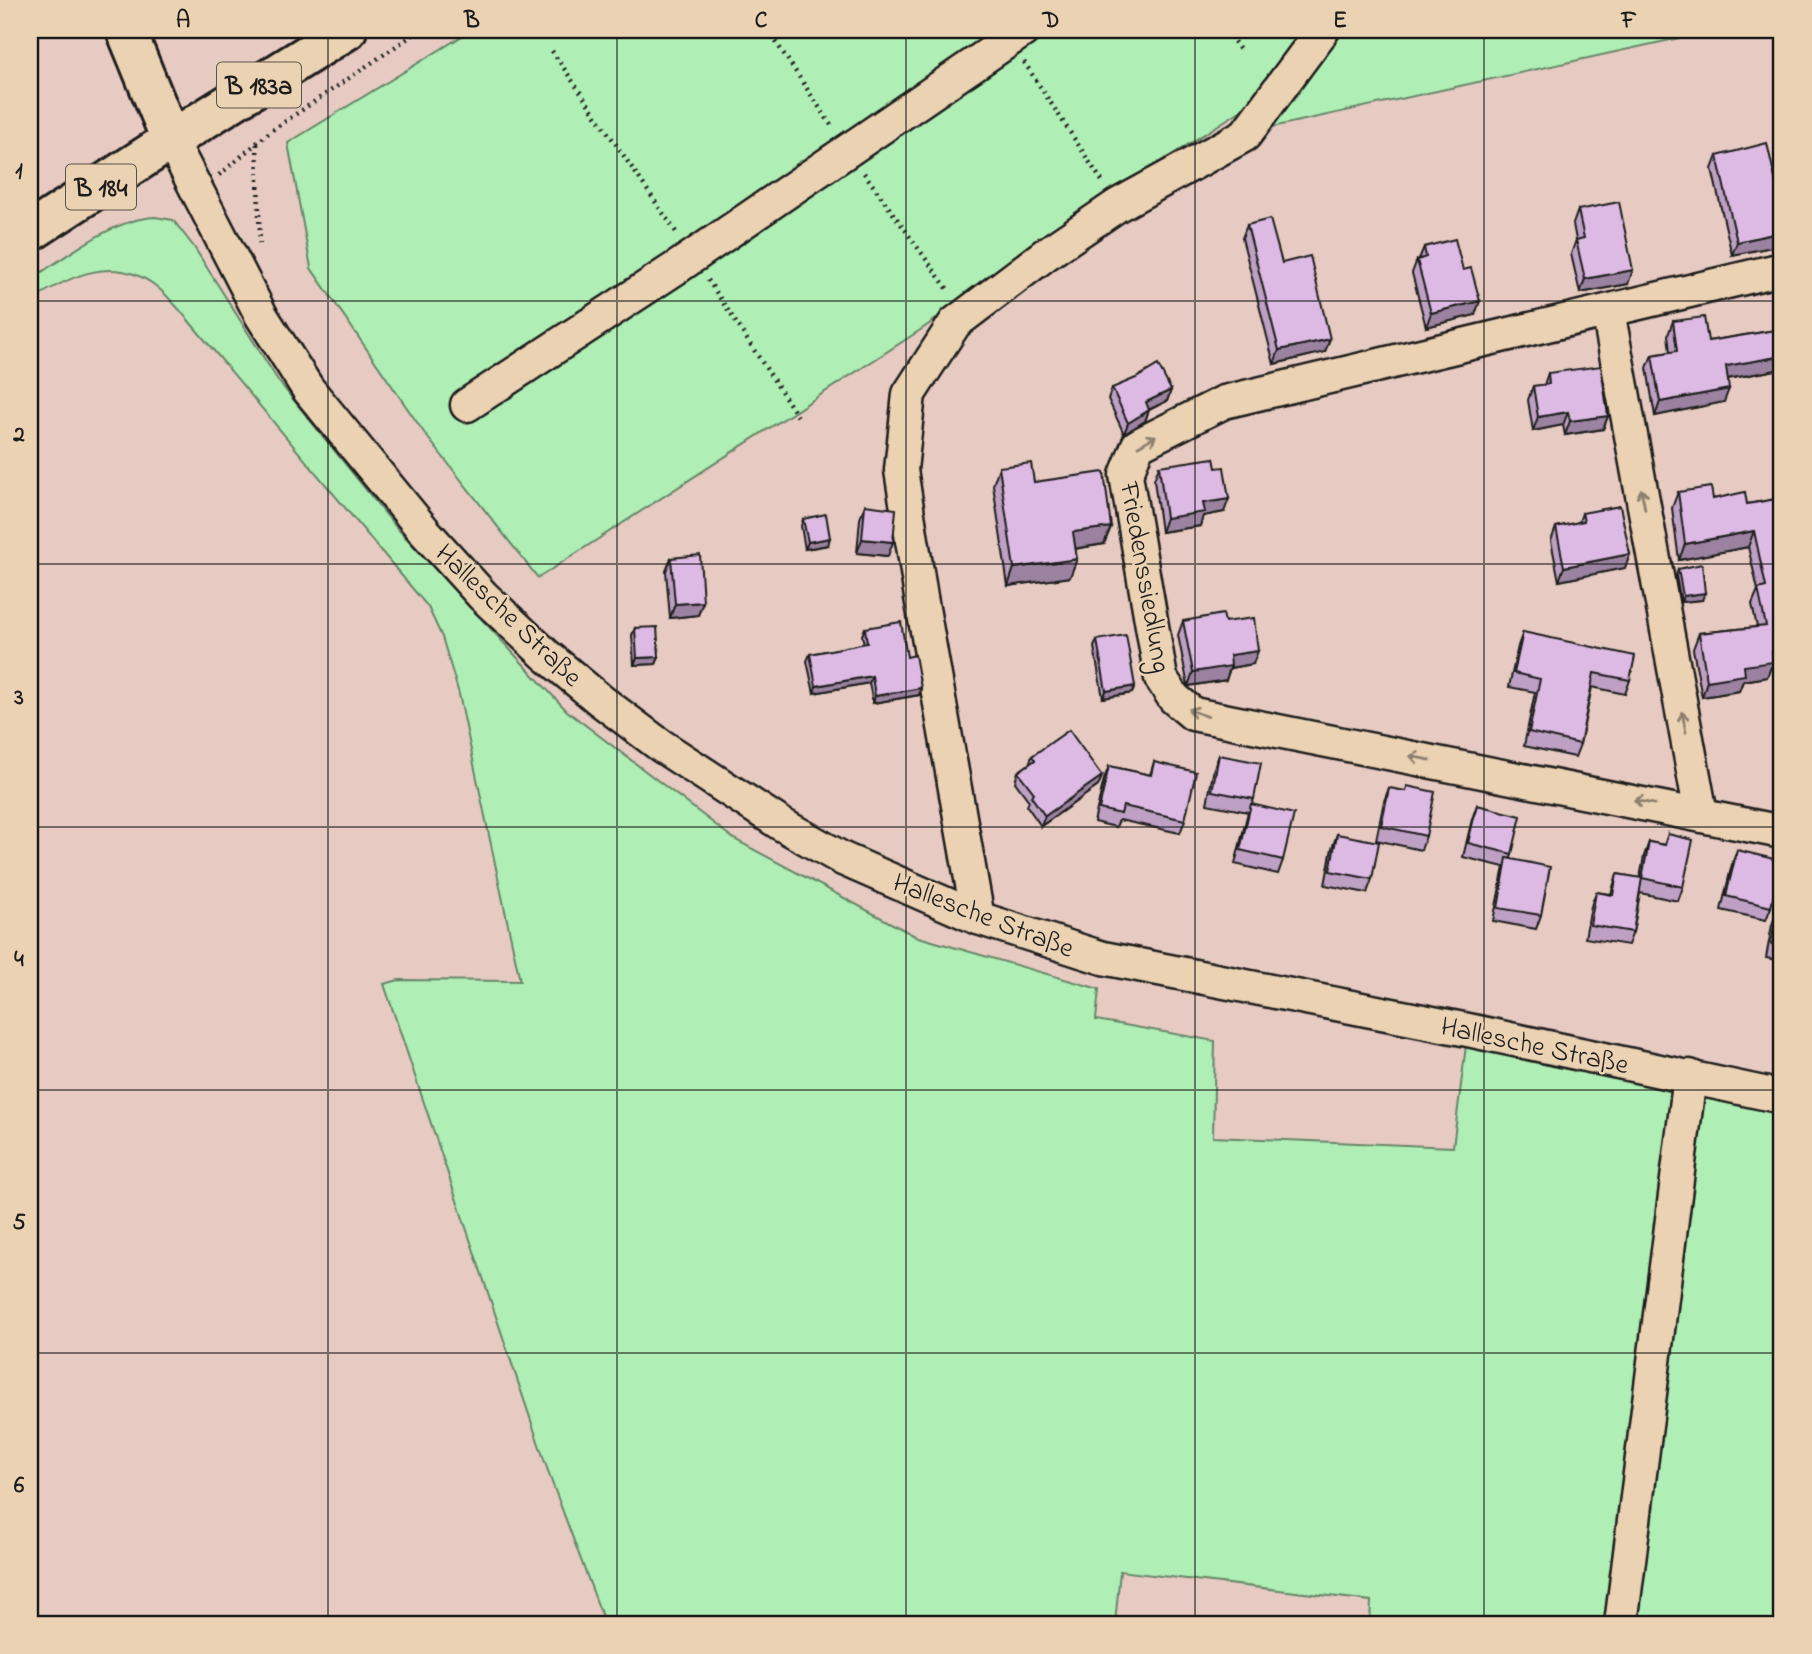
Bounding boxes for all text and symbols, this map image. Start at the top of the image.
text: A [176,5,190,38]
text: B [463,5,480,38]
text: C [755,5,768,38]
text: D [1042,5,1059,38]
text: E [1333,5,1347,38]
text: F [1621,5,1637,38]
road number: B 183a [217,62,301,108]
text: 1 [15,156,23,189]
road number: B 184 [66,164,136,210]
text: 2 [12,419,25,452]
one-way arrow [1137,434,1157,448]
street label: Friedenssiedlung [1106,478,1181,676]
one-way arrow [1636,488,1649,511]
street label: Hallesche Straße [425,535,591,698]
text: 3 [13,682,24,715]
one-way arrow [1188,706,1209,718]
one-way arrow [1677,712,1691,734]
one-way arrow [1409,751,1432,765]
one-way arrow [1633,795,1656,809]
street label: Hallesche Straße [886,864,1080,971]
text: 4 [14,944,24,977]
street label: Hallesche Straße [1436,1007,1633,1087]
text: 5 [12,1207,26,1240]
text: 6 [14,1470,25,1503]

